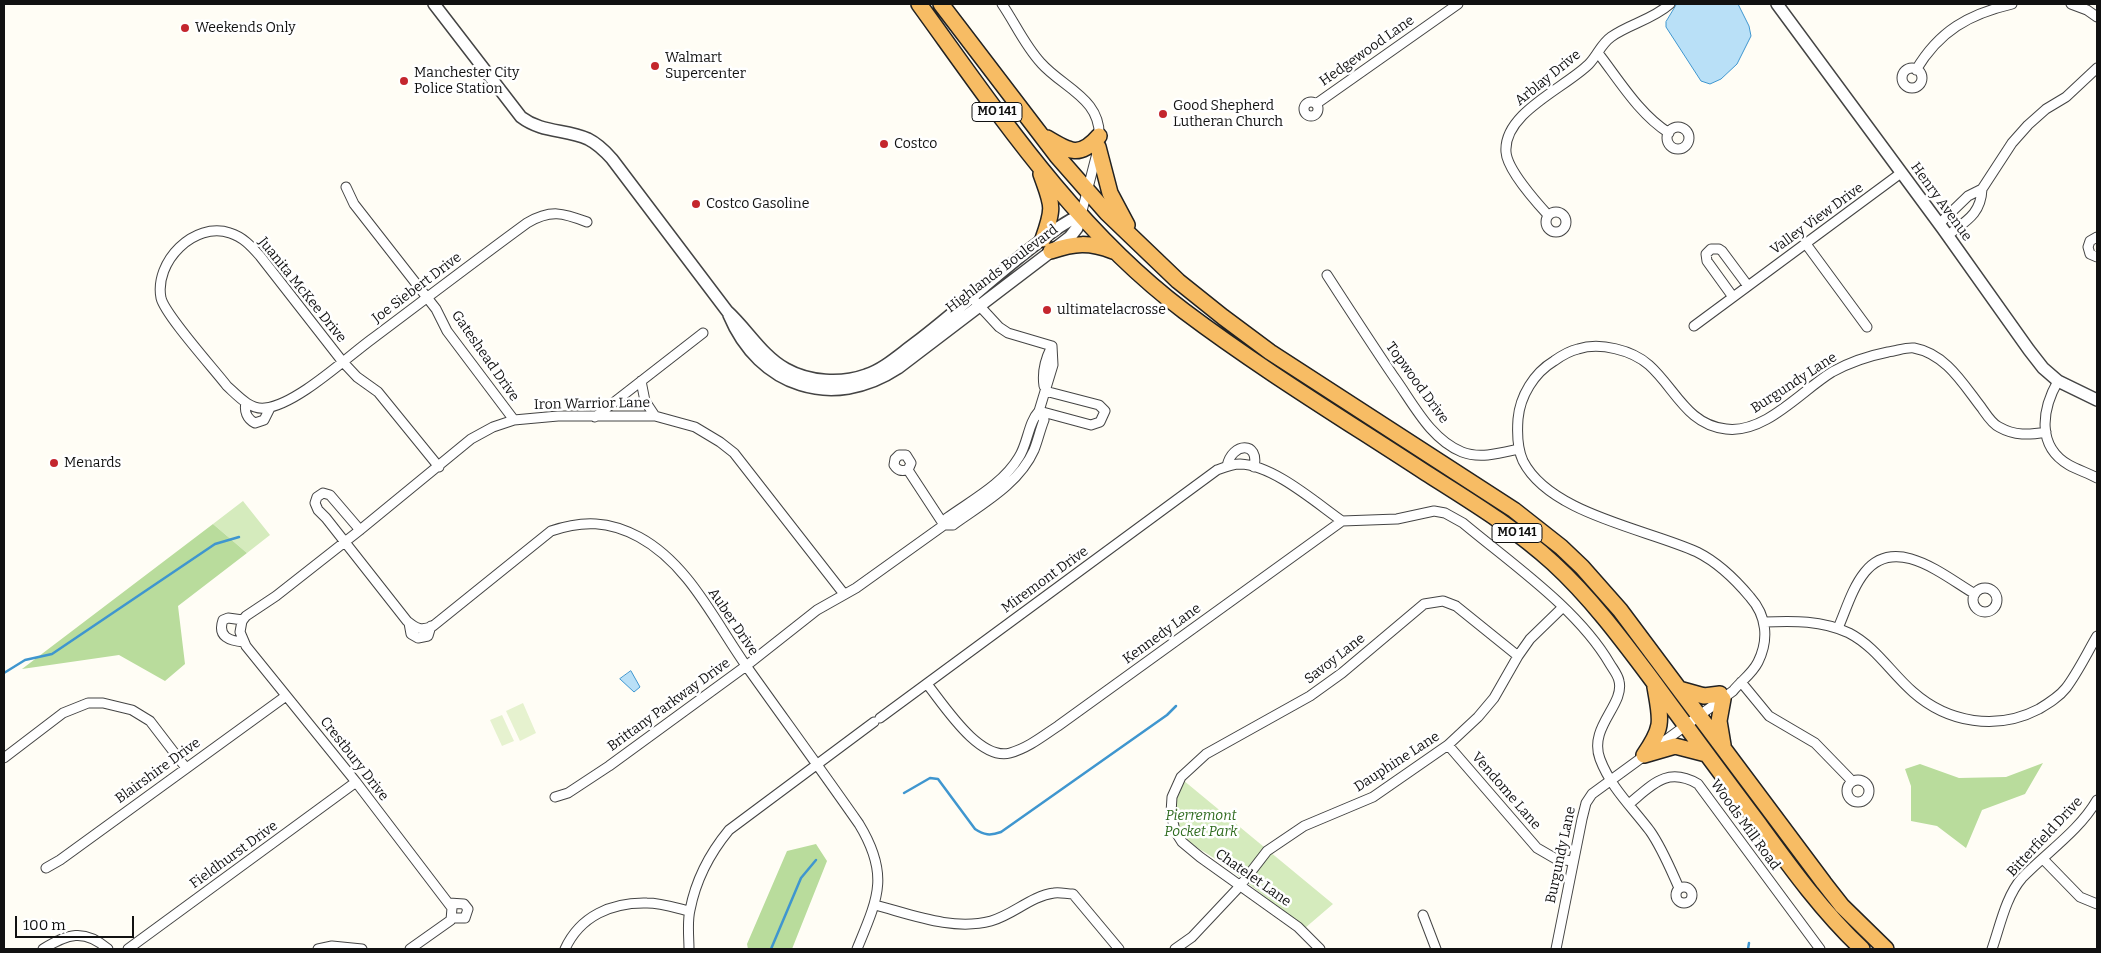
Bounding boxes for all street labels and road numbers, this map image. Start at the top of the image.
street label: Hedgewood Lane [1316,12,1418,90]
street label: Arblay Drive [1512,46,1584,110]
road number: MO 141 [972,102,1022,121]
street label: Henry Avenue [1907,159,1975,245]
street label: Valley View Drive [1767,180,1867,258]
street label: Highlands Boulevard [943,221,1061,317]
street label: Juanita McKee Drive [254,234,350,346]
street label: Joe Siebert Drive [369,249,465,327]
street label: Gateshead Drive [448,307,522,405]
street label: Topwood Drive [1382,339,1452,427]
street label: Burgundy Lane [1748,349,1840,417]
street label: Iron Warrior Lane [534,395,650,413]
road number: MO 141 [1492,524,1542,542]
street label: Miremont Drive [998,543,1092,617]
street label: Auber Drive [704,585,762,659]
street label: Kennedy Lane [1120,600,1204,668]
street label: Savoy Lane [1301,630,1369,688]
street label: Brittany Parkway Drive [604,655,734,755]
street label: Crestbury Drive [316,714,392,804]
street label: Dauphine Lane [1351,728,1443,796]
street label: Blairshire Drive [112,735,204,807]
street label: Vendome Lane [1468,749,1544,833]
street label: Woods Mill Road [1707,777,1783,873]
street label: Bitterfield Drive [2004,794,2086,880]
street label: Burgundy Lane [1543,805,1579,905]
street label: Fieldhurst Drive [187,818,281,892]
street label: Chatelet Lane [1212,846,1294,910]

